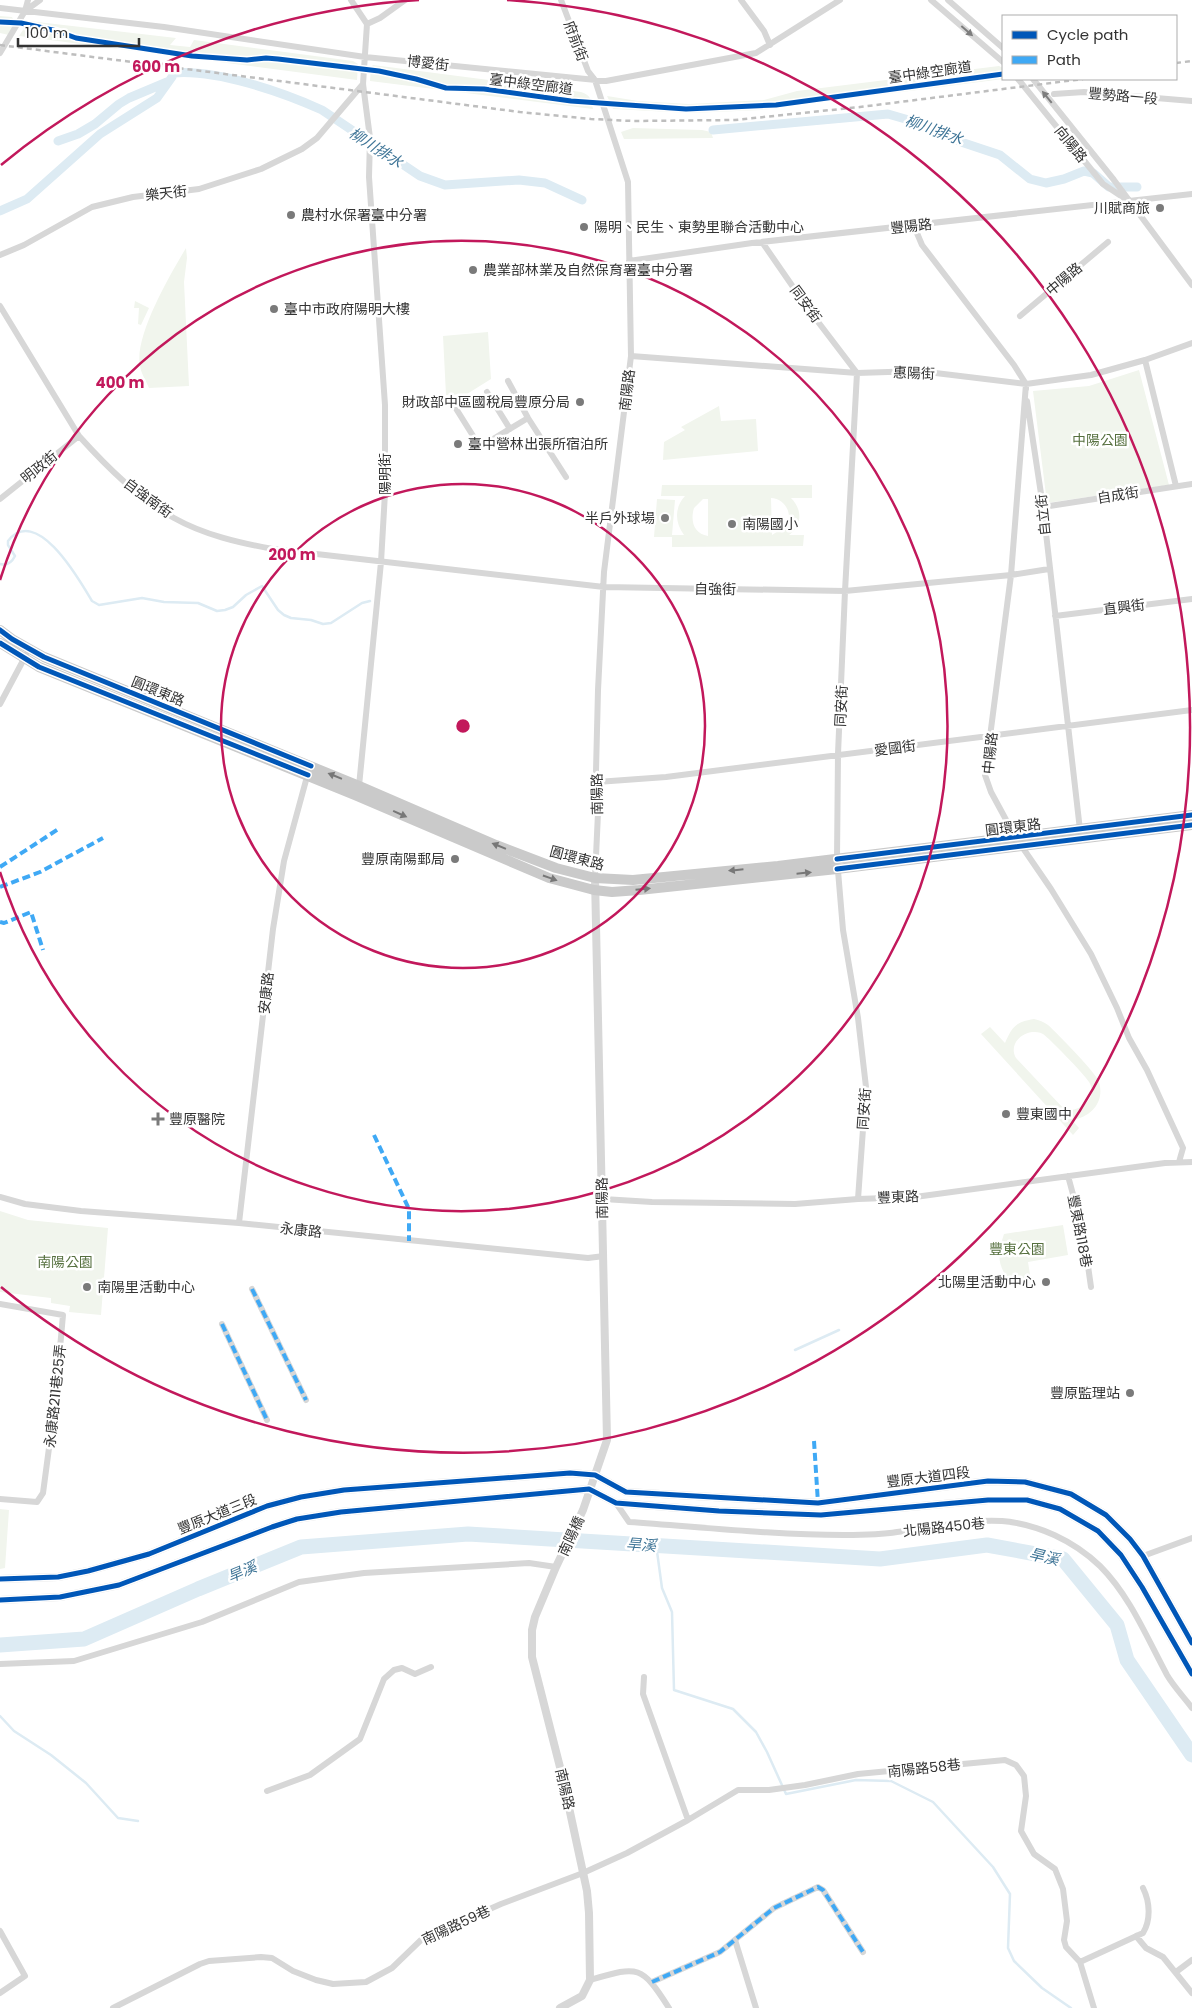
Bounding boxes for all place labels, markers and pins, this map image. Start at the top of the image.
place label: 川賦商旅 [1094,198,1150,218]
marker: 川賦商旅 [1154,202,1166,214]
place label: 農村水保署臺中分署 [301,205,427,225]
marker: 農村水保署臺中分署 [285,209,297,221]
place label: 陽明、民生、東勢里聯合活動中心 [594,217,804,237]
marker: 陽明、民生、東勢里聯合活動中心 [578,221,590,233]
place label: 農業部林業及自然保育署臺中分署 [483,260,693,280]
marker: 農業部林業及自然保育署臺中分署 [467,264,479,276]
place label: 臺中市政府陽明大樓 [284,299,410,319]
marker: 臺中市政府陽明大樓 [268,303,280,315]
place label: 財政部中區國稅局豐原分局 [402,392,570,412]
marker: 財政部中區國稅局豐原分局 [574,396,586,408]
place label: 臺中營林出張所宿泊所 [468,434,608,454]
marker: 臺中營林出張所宿泊所 [452,438,464,450]
place label: 半戶外球場 [585,508,655,528]
marker: 半戶外球場 [659,512,671,524]
place label: 南陽國小 [742,514,798,534]
marker: 南陽國小 [726,518,738,530]
centre of rings [454,717,472,735]
place label: 豐原南陽郵局 [361,849,445,869]
marker: 豐原南陽郵局 [449,853,461,865]
place label: 豐東國中 [1016,1104,1072,1124]
marker: 豐東國中 [1000,1108,1012,1120]
place label: 豐原醫院 [169,1109,225,1129]
marker: 豐原醫院 [151,1112,165,1126]
place label: 北陽里活動中心 [938,1272,1036,1292]
marker: 北陽里活動中心 [1040,1276,1052,1288]
place label: 南陽里活動中心 [97,1277,195,1297]
marker: 南陽里活動中心 [81,1281,93,1293]
place label: 豐原監理站 [1050,1383,1120,1403]
marker: 豐原監理站 [1124,1387,1136,1399]

